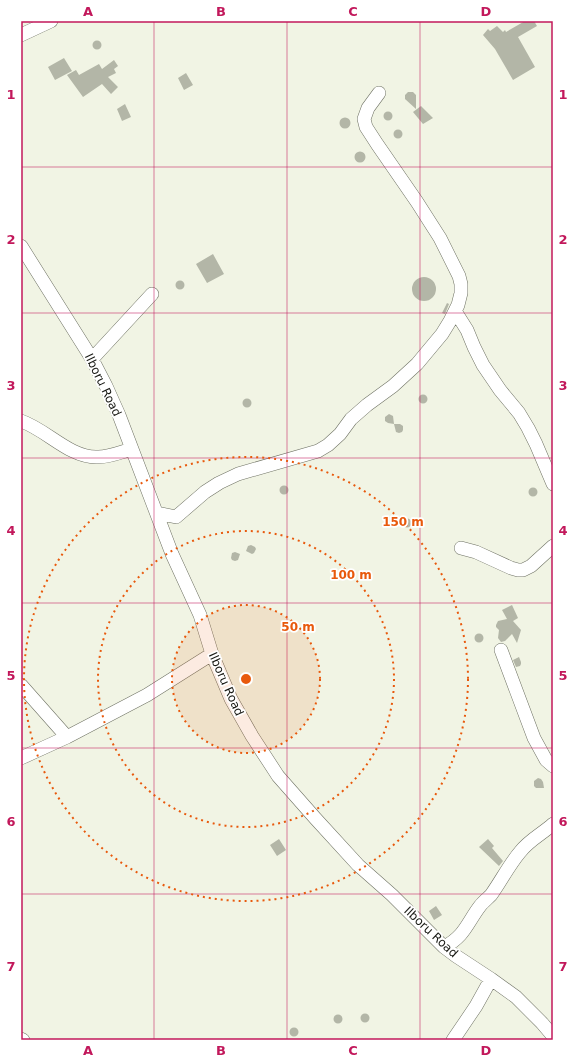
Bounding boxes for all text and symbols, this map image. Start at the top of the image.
text: A [83,4,93,19]
text: B [216,4,226,19]
text: C [348,4,358,19]
text: D [481,4,492,19]
text: 1 [6,87,16,102]
text: 1 [558,87,568,102]
text: 2 [6,232,16,247]
text: 2 [558,232,568,247]
street label: Ilboru Road [82,351,124,419]
text: 3 [6,378,16,393]
text: 3 [558,378,568,393]
text: 150 m [382,515,424,529]
text: 4 [6,523,16,538]
text: 4 [558,523,568,538]
text: 100 m [330,568,372,582]
text: 50 m [281,620,315,634]
street label: Ilboru Road [206,650,246,718]
text: 5 [6,668,16,683]
text: 5 [558,668,568,683]
centre of rings [239,672,253,686]
text: 6 [6,814,16,829]
text: 6 [558,814,568,829]
street label: Ilboru Road [401,904,461,960]
text: 7 [6,959,16,974]
text: 7 [558,959,568,974]
text: A [83,1043,93,1058]
text: B [216,1043,226,1058]
text: C [348,1043,358,1058]
text: D [481,1043,492,1058]

